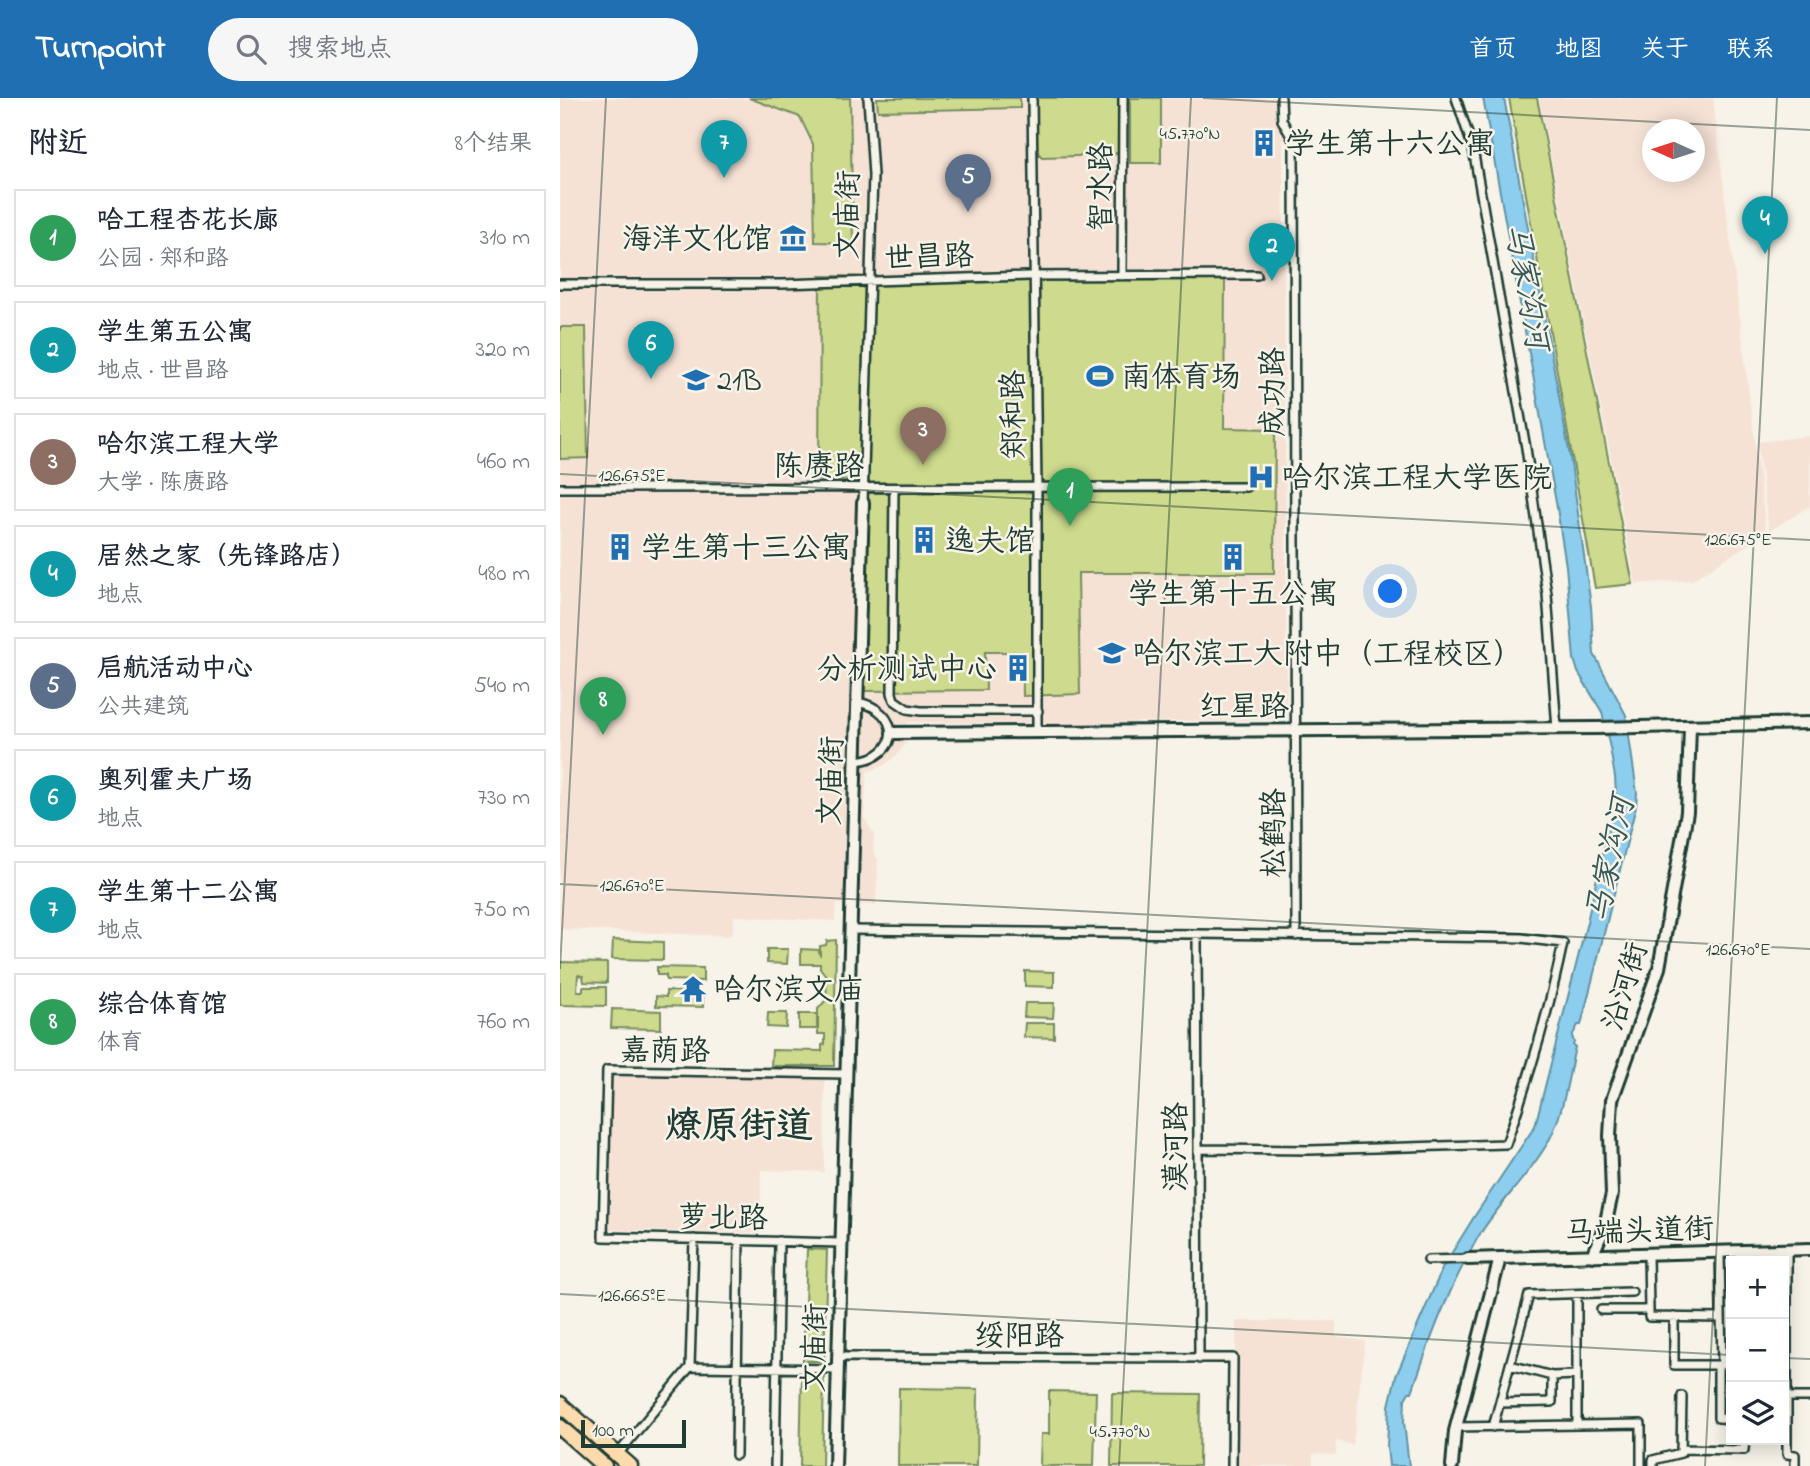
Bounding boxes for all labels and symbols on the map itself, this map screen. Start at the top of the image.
north arrow [1642,119,1705,182]
pin: 7 [701,120,747,178]
text: 45.770°N [1160,122,1220,148]
place label: 学生第十六公寓 [1285,124,1495,168]
building icon: 学生第十六公寓 [1249,128,1279,158]
street label: 智水路 [1081,142,1125,232]
pin: 5 [945,154,991,212]
street label: 文庙街 [827,170,873,260]
pin: 4 [1742,196,1788,254]
place label: 海洋文化馆 [622,219,772,263]
water label: 马家沟河 [1490,219,1560,359]
museum icon: 海洋文化馆 [778,223,808,253]
pin: 2 [1249,223,1295,281]
street label: 世昌路 [883,235,975,283]
pin: 6 [628,321,674,379]
street label: 成功路 [1253,347,1297,437]
place label: 南体育场 [1121,357,1241,401]
place label: 21B [717,361,762,405]
sports icon: 南体育场 [1085,361,1115,391]
school or university icon: 21B [681,365,711,395]
street label: 郑和路 [993,370,1039,460]
pin: 3 [900,407,946,465]
street label: 陈赓路 [774,446,864,490]
place label: 哈尔滨工程大学医院 [1282,458,1552,502]
hospital icon: 哈尔滨工程大学医院 [1246,462,1276,492]
text: 126.675°E [598,464,666,490]
pin: 1 [1047,468,1093,526]
place label: 逸夫馆 [945,521,1035,565]
building icon: 逸夫馆 [909,525,939,555]
place label: 学生第十三公寓 [641,528,851,572]
text: 126.675°E [1704,528,1772,554]
building icon: 学生第十三公寓 [605,532,635,562]
building icon: 学生第十五公寓 [1218,542,1248,572]
place label: 学生第十五公寓 [1128,574,1338,618]
your location [1373,574,1407,608]
place label: 哈尔滨工大附中（工程校区） [1133,634,1523,678]
school or university icon: 哈尔滨工大附中（工程校区） [1097,638,1127,668]
place label: 分析测试中心 [817,649,997,693]
building icon: 分析测试中心 [1003,653,1033,683]
pin: 8 [580,677,626,735]
street label: 红星路 [1199,687,1289,731]
street label: 文庙街 [809,735,857,827]
water label: 马家沟河 [1576,787,1650,927]
street label: 松鹤路 [1254,788,1298,878]
text: 126.670°E [599,874,665,900]
street label: 沿河街 [1593,937,1661,1036]
text: 126.670°E [1705,938,1771,964]
place label: 哈尔滨文庙 [714,970,864,1014]
temple icon: 哈尔滨文庙 [678,974,708,1004]
street label: 嘉荫路 [620,1031,710,1075]
district label: 燎原街道 [665,1101,813,1155]
street label: 漠河路 [1156,1102,1200,1192]
street label: 萝北路 [678,1197,768,1243]
street label: 马端头道街 [1563,1208,1715,1258]
text: 126.665°E [598,1284,666,1310]
street label: 文庙街 [793,1302,841,1394]
street label: 绥阳路 [974,1316,1064,1360]
scale bar [581,1417,686,1449]
text: 45.770°N [1090,1420,1150,1446]

